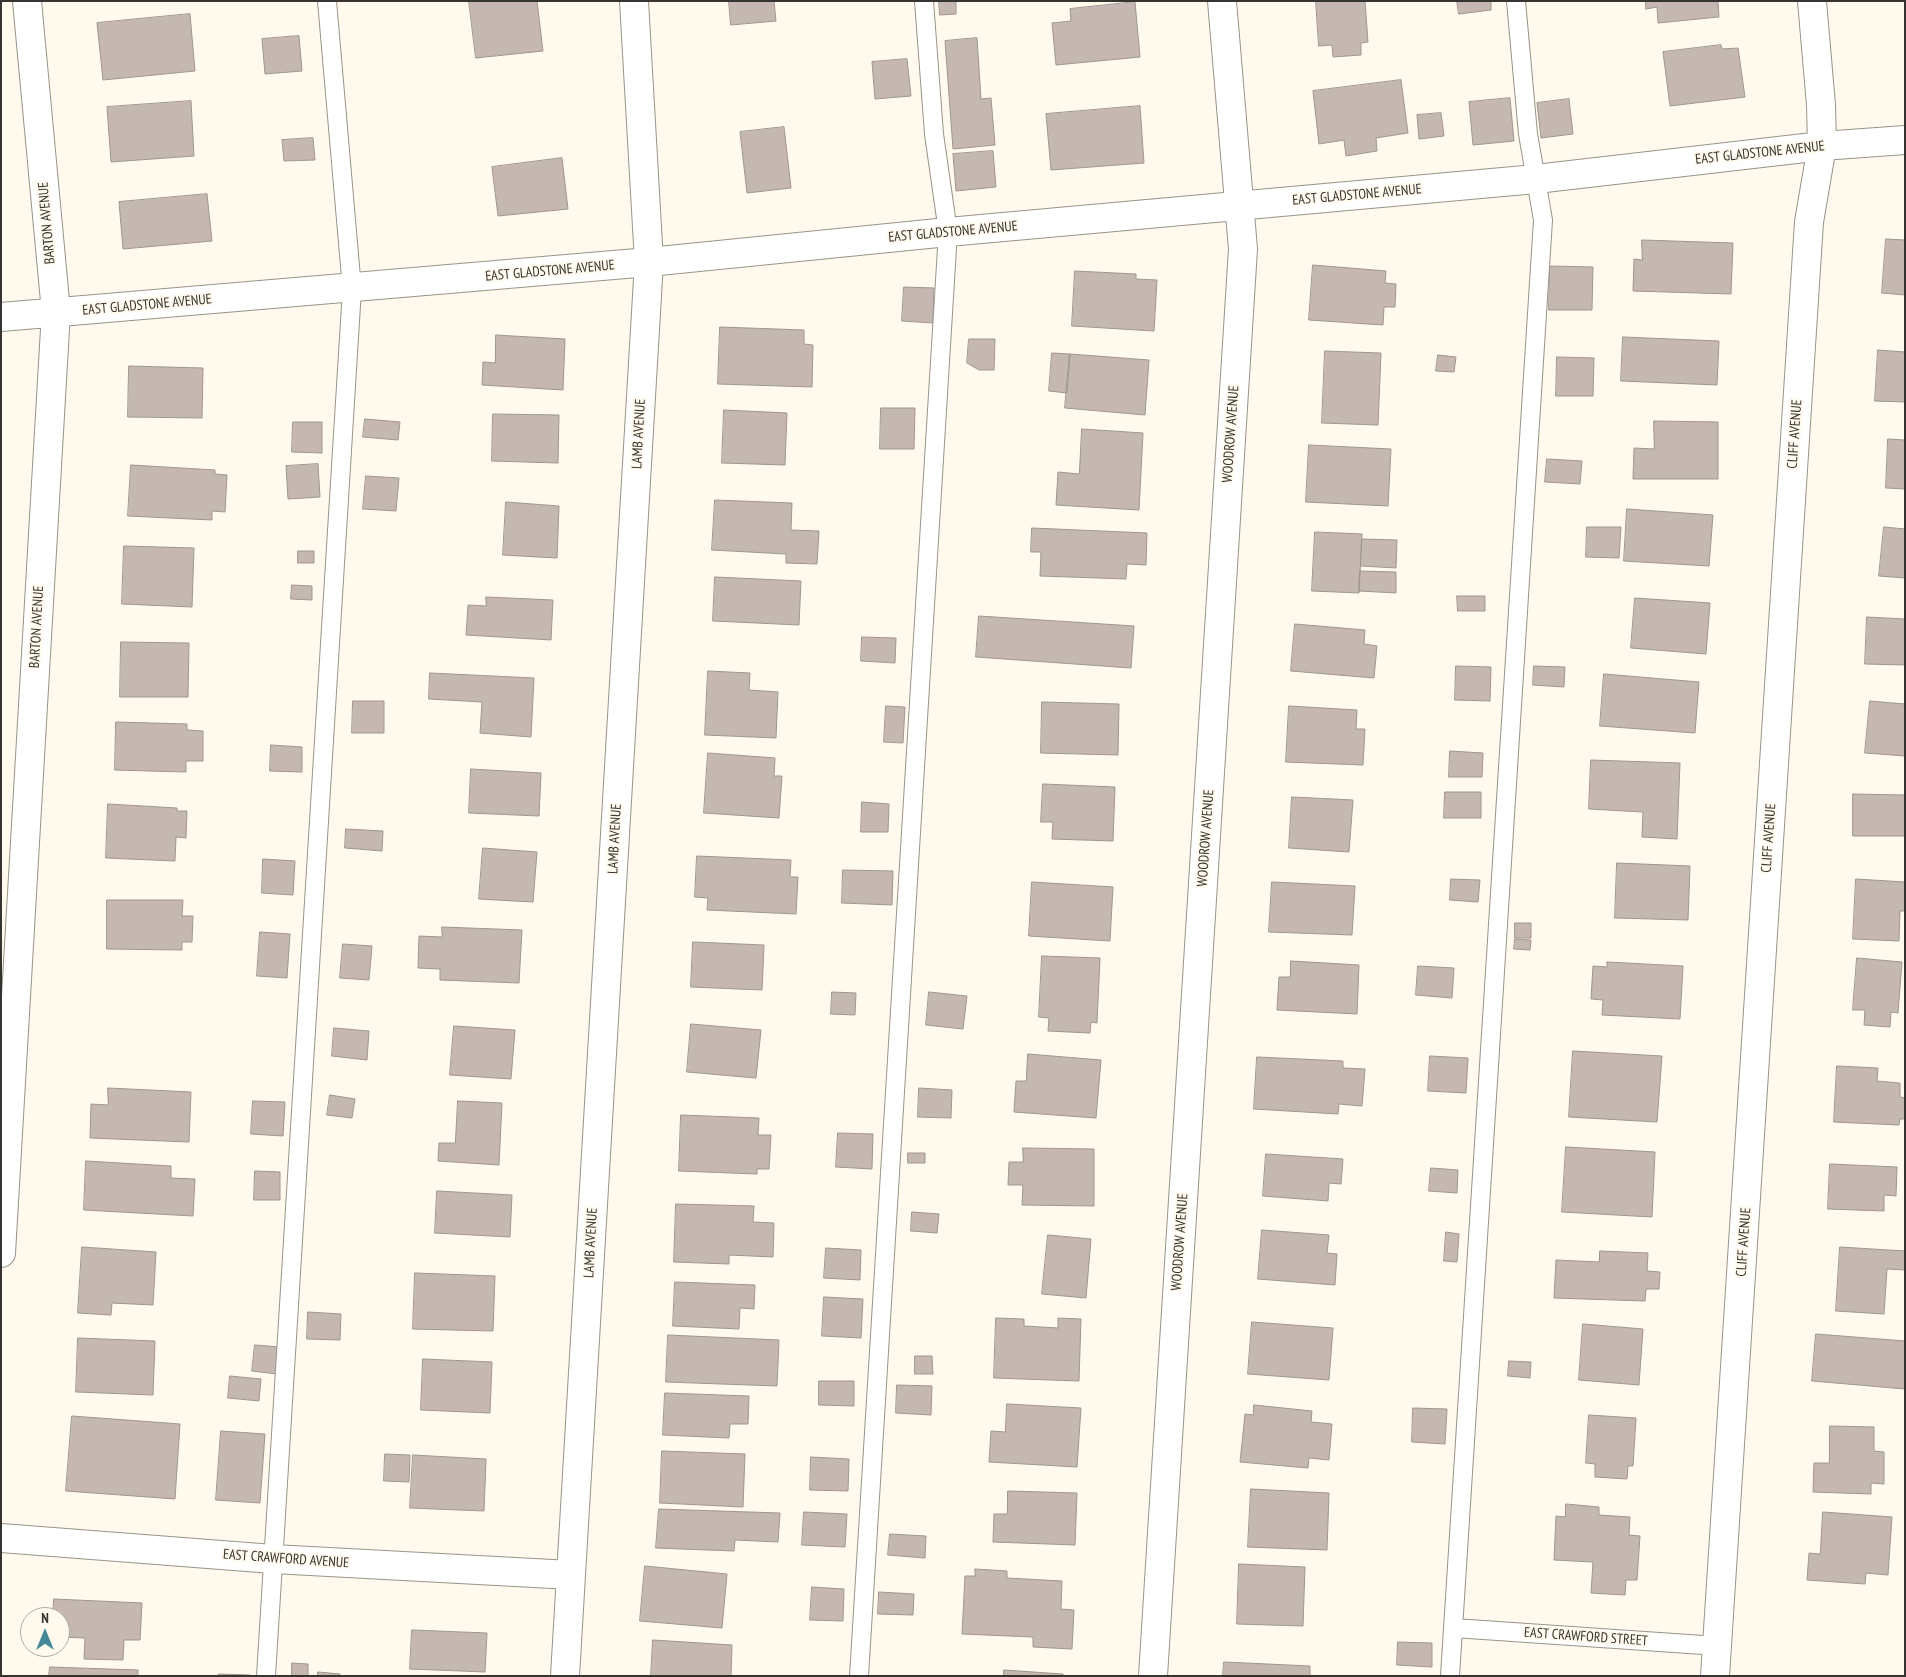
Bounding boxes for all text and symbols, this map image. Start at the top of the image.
street label: EAST GLADSTONE AVENUE [1695,138,1825,168]
street label: BARTON AVENUE [35,181,59,265]
street label: EAST GLADSTONE AVENUE [1292,181,1422,209]
street label: EAST GLADSTONE AVENUE [888,218,1018,246]
street label: EAST GLADSTONE AVENUE [485,257,615,285]
street label: EAST GLADSTONE AVENUE [82,291,212,319]
street label: WOODROW AVENUE [1219,385,1243,483]
street label: LAMB AVENUE [629,398,649,470]
street label: CLIFF AVENUE [1784,399,1806,469]
street label: BARTON AVENUE [26,585,48,669]
street label: WOODROW AVENUE [1194,789,1218,887]
street label: LAMB AVENUE [605,803,625,875]
street label: CLIFF AVENUE [1758,803,1780,873]
street label: WOODROW AVENUE [1168,1193,1192,1291]
street label: LAMB AVENUE [581,1207,601,1279]
street label: CLIFF AVENUE [1733,1207,1755,1277]
street label: EAST CRAWFORD AVENUE [222,1546,350,1572]
north arrow [20,1607,70,1657]
text: N [41,1609,49,1627]
street label: EAST CRAWFORD STREET [1524,1624,1648,1650]

